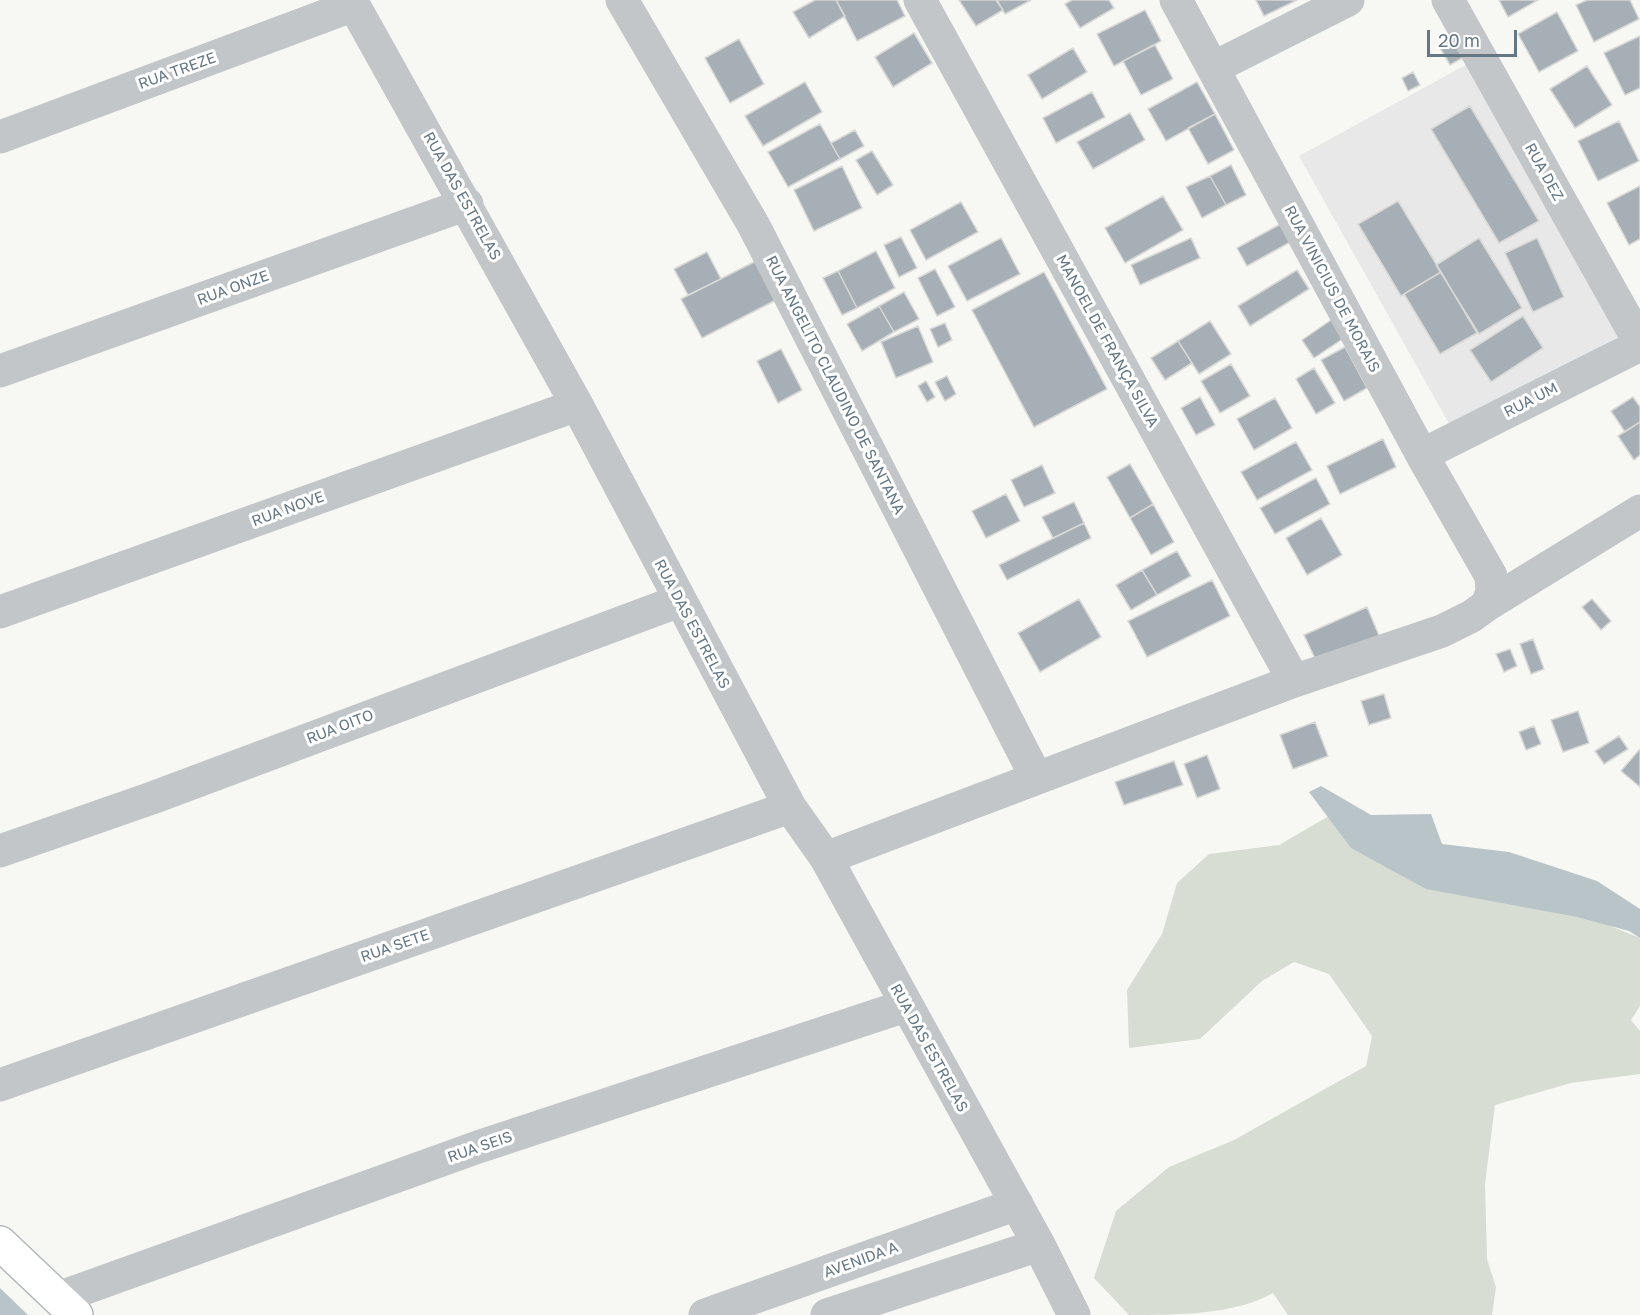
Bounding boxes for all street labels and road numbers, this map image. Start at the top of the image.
street label: RUA TREZE [136,49,218,93]
street label: RUA DAS ESTRELAS [419,129,505,263]
street label: RUA DEZ [1521,140,1567,204]
street label: RUA VINICIUS DE MORAIS [1280,202,1384,376]
street label: MANOEL DE FRANÇA SILVA [1052,251,1162,431]
street label: RUA ANGELITO CLAUDINO DE SANTANA [762,253,908,517]
street label: RUA ONZE [195,267,271,309]
street label: RUA UM [1501,379,1561,421]
street label: RUA NOVE [249,488,327,530]
street label: RUA DAS ESTRELAS [650,556,734,692]
street label: RUA OITO [304,706,376,748]
street label: RUA SETE [358,926,432,966]
street label: RUA DAS ESTRELAS [886,981,972,1115]
street label: RUA SEIS [445,1128,515,1166]
street label: AVENIDA A [821,1238,901,1282]

